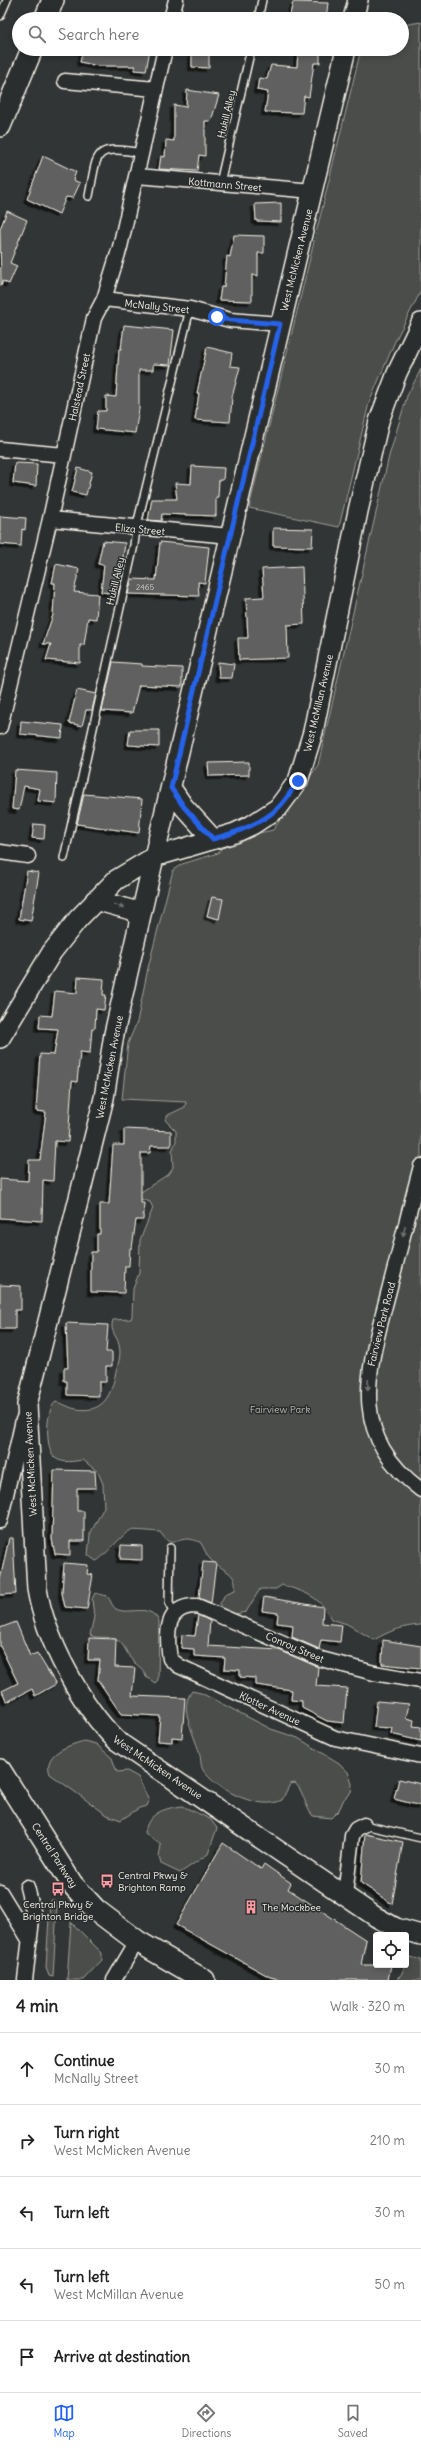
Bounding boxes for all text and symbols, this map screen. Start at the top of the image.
search box [12,12,409,56]
icon: search [26,23,48,45]
text: Search here [58,25,139,44]
street label: Hukill Alley [215,89,238,140]
street label: Kottmann Street [188,175,263,194]
street label: West McMicken Avenue [277,208,315,313]
street label: McNally Street [124,297,191,316]
route start [208,308,226,326]
street label: Halstead Street [66,351,93,422]
street label: Eliza Street [115,521,166,538]
street label: Hukill Alley [104,556,127,607]
house number: 2465 [136,582,154,592]
street label: West McMillan Avenue [301,653,336,753]
route end [289,772,307,790]
one-way arrow [113,903,125,909]
street label: West McMicken Avenue [93,1014,126,1120]
one-way arrow [401,1225,407,1237]
street label: Fairview Park Road [365,1281,398,1368]
one-way arrow [365,1379,371,1392]
park label: Fairview Park [250,1403,310,1416]
street label: West McMicken Avenue [21,1411,40,1517]
street label: Conroy Street [264,1629,327,1666]
street label: Klotter Avenue [237,1689,302,1728]
street label: West McMicken Avenue [111,1733,205,1802]
street label: Central Parkway [29,1820,80,1890]
place label: Central Pkwy & Brighton Ramp [118,1869,188,1894]
bus stop icon: Central Pkwy & Brighton Ramp [99,1873,115,1889]
bus stop icon: Central Pkwy & Brighton Bridge [50,1881,66,1897]
place label: Central Pkwy & Brighton Bridge [22,1898,94,1923]
building icon: The Mockbee [243,1899,259,1915]
place label: The Mockbee [262,1901,321,1914]
map controls [373,1932,409,1968]
button: locate [373,1932,409,1968]
text: 4 min [16,1995,58,2017]
text: Walk · 320 m [330,1998,405,2015]
text: Continue [54,2051,115,2070]
icon: ahead [16,2058,38,2080]
text: 30 m [375,2060,405,2077]
text: McNally Street [54,2070,138,2087]
text: Turn right [54,2123,119,2142]
icon: right [16,2130,38,2152]
text: 210 m [370,2132,405,2149]
text: West McMicken Avenue [54,2142,191,2159]
icon: left [16,2202,38,2224]
text: Turn left [54,2203,109,2222]
text: 30 m [375,2204,405,2221]
text: Turn left [54,2267,109,2286]
icon: left [16,2274,38,2296]
text: 50 m [374,2276,405,2293]
text: West McMillan Avenue [54,2286,184,2303]
icon: arrive [16,2346,38,2368]
text: Arrive at destination [54,2347,190,2366]
tab: Map [53,2402,75,2440]
tab: Directions [182,2402,231,2440]
tab: Saved [338,2402,368,2440]

